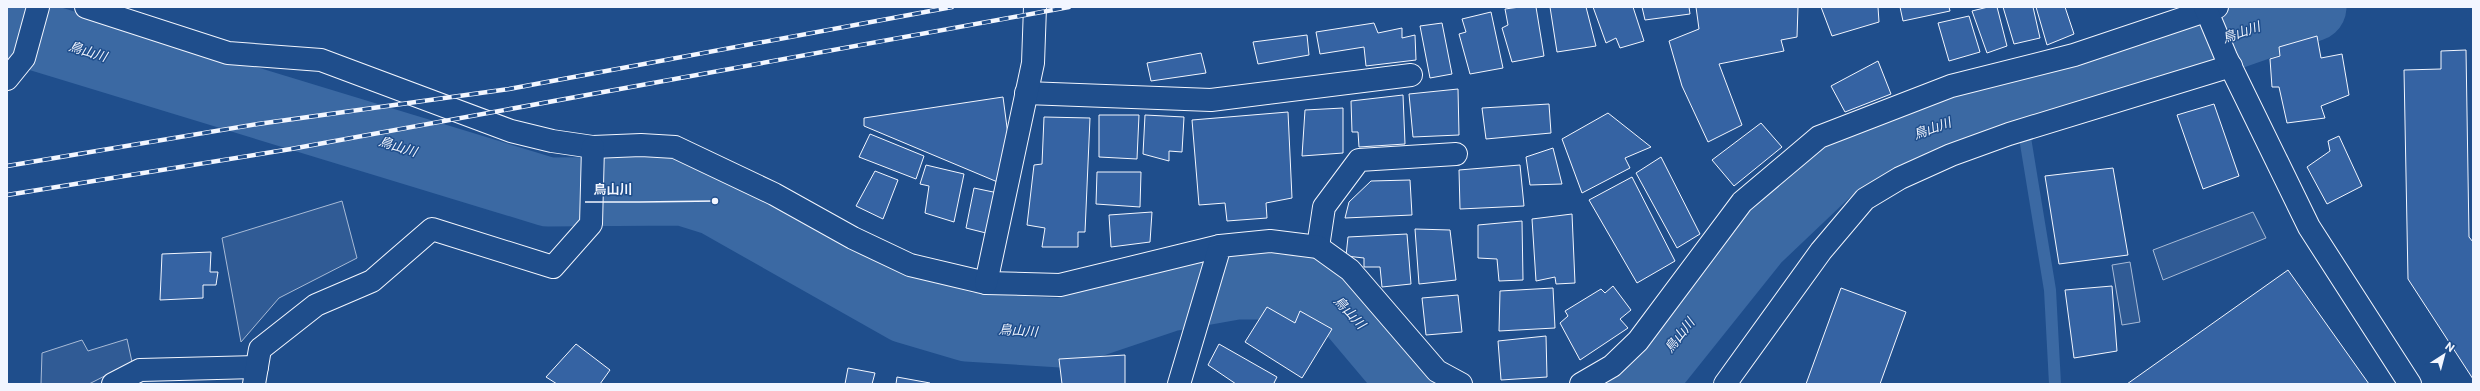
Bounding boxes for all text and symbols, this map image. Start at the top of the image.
water label: 鳥山川 [2220,17,2264,46]
water label: 鳥山川 [67,38,111,65]
water label: 鳥山川 [1911,113,1955,142]
water label: 鳥山川 [377,133,421,160]
callout: 鳥山川 [585,177,640,202]
text: 鳥山川 [593,181,633,197]
water label: 鳥山川 [1331,292,1371,333]
water label: 鳥山川 [1661,313,1699,355]
water label: 鳥山川 [998,321,1040,339]
north arrow [2424,335,2464,375]
text: N [2443,339,2457,354]

